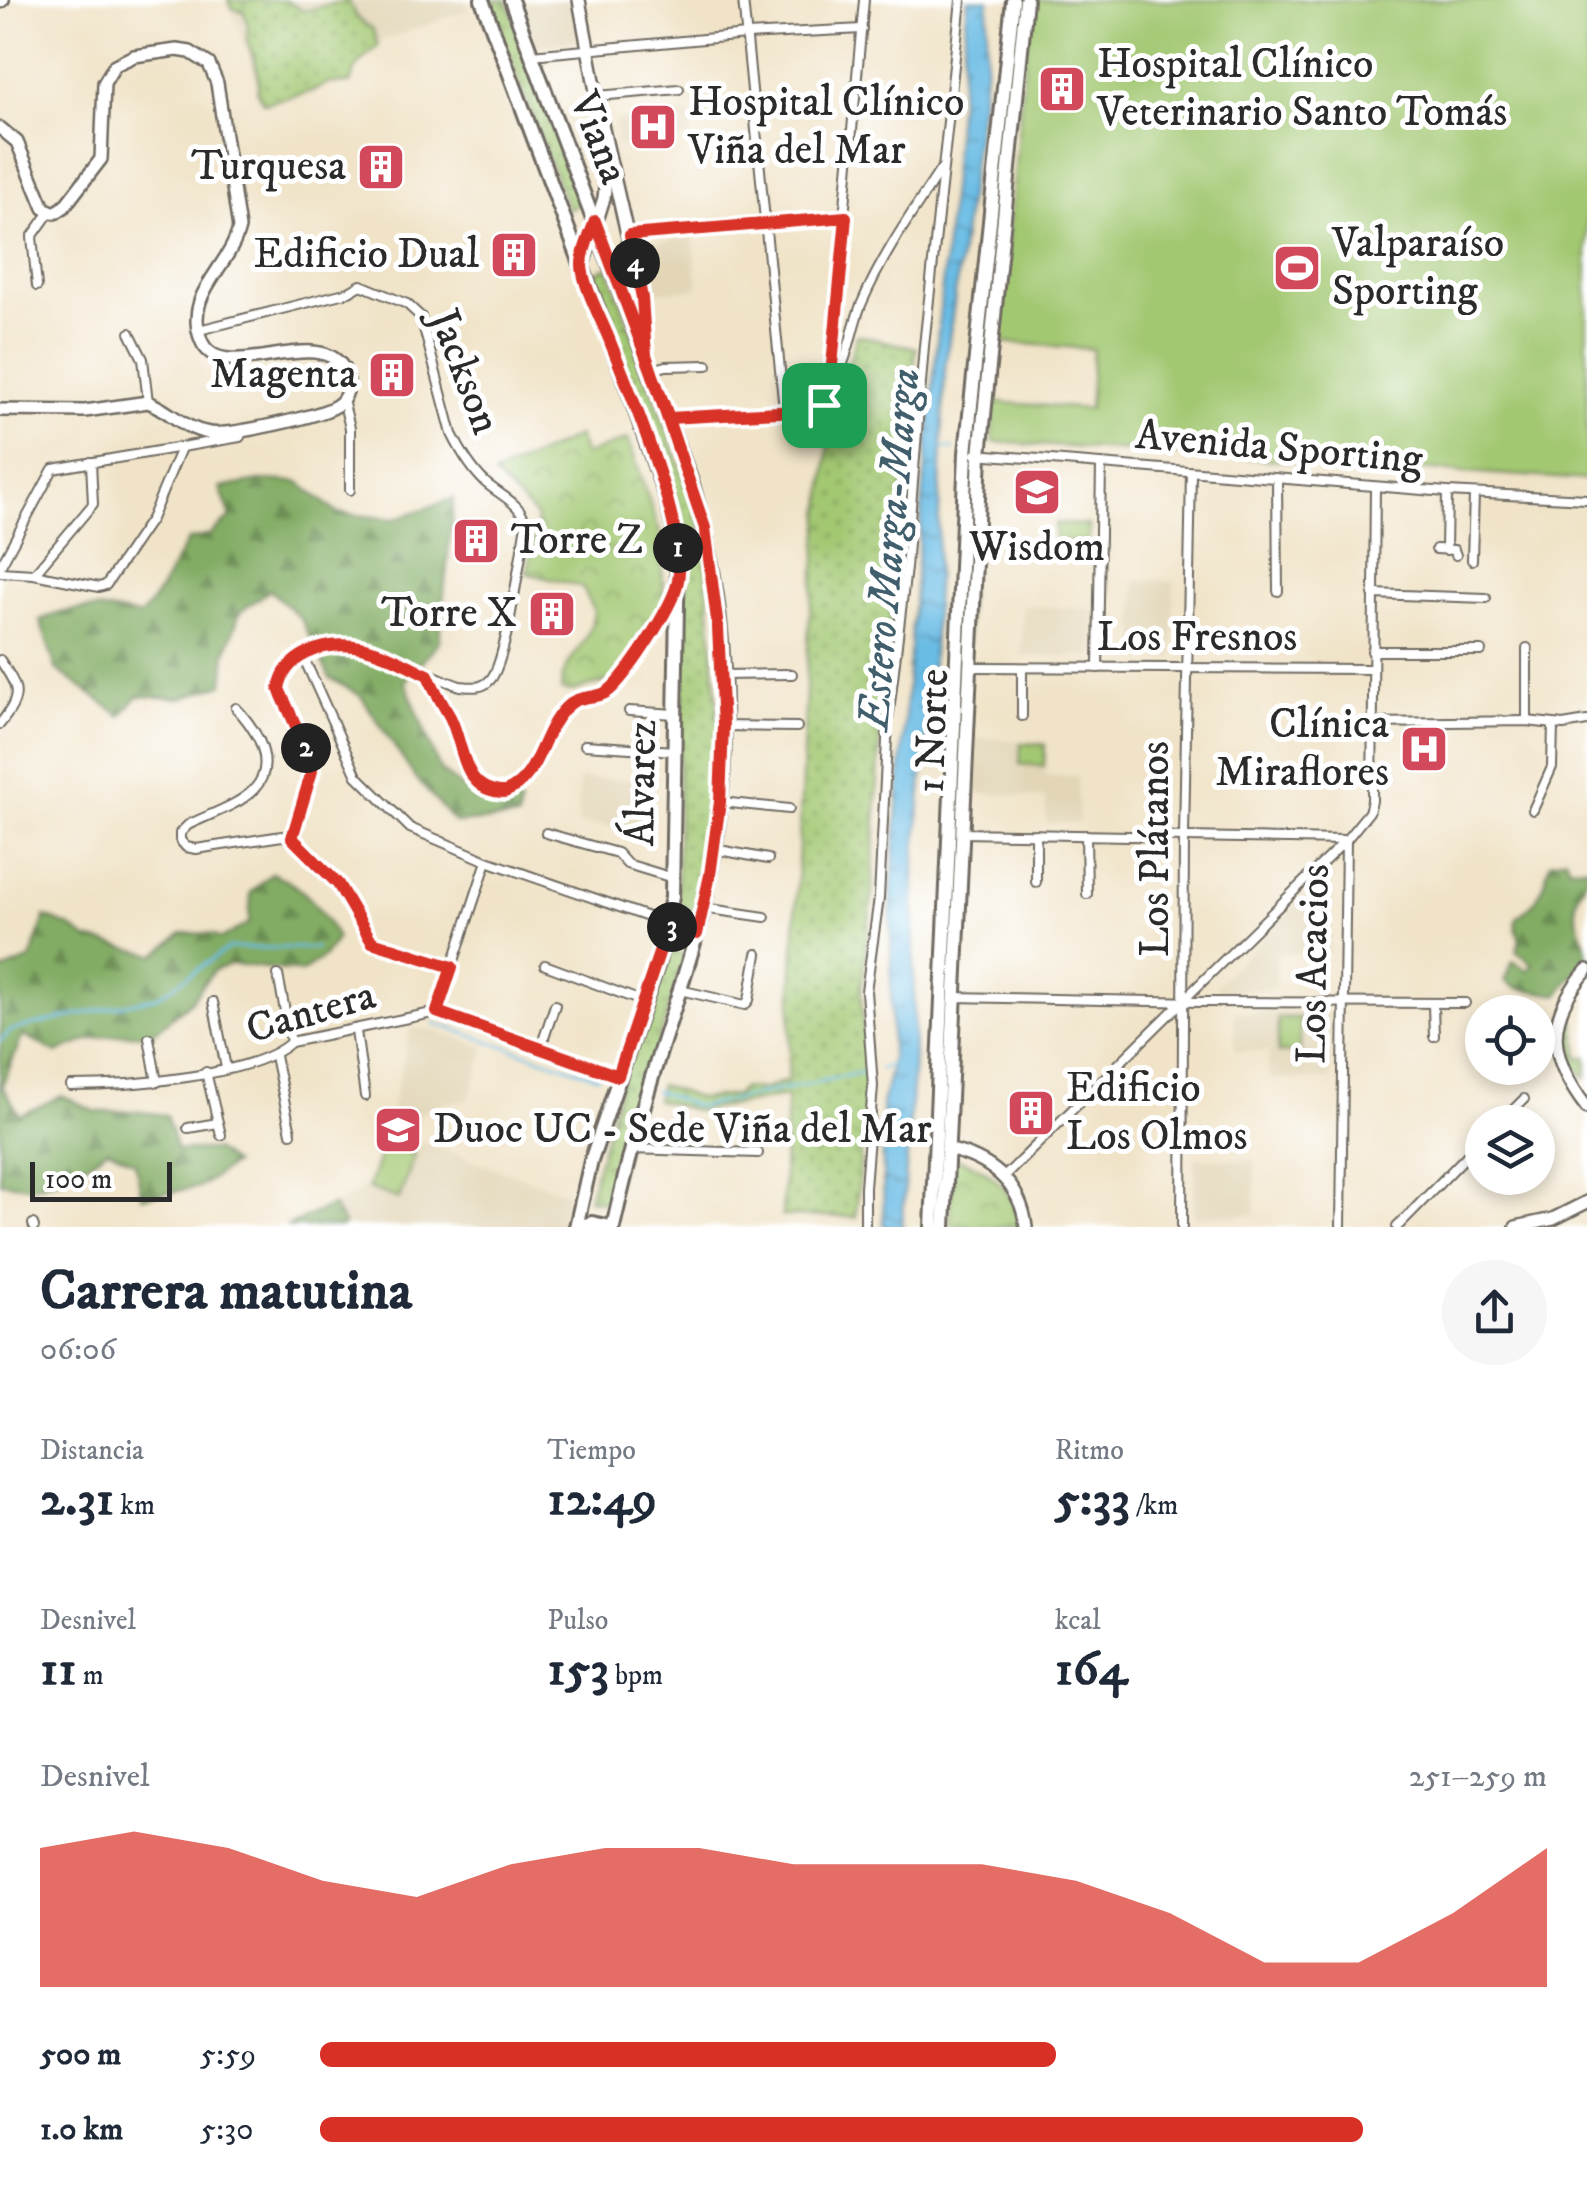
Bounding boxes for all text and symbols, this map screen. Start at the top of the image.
place label: Hospital Clínico Veterinario Santo Tomás [1096,39,1507,139]
building icon: Hospital Clínico Veterinario Santo Tomás [1036,63,1088,115]
place label: Hospital Clínico Viña del Mar [687,77,964,177]
street label: Viana [556,84,639,192]
hospital icon: Hospital Clínico Viña del Mar [627,101,679,153]
place label: Turquesa [191,141,346,193]
building icon: Turquesa [355,141,407,193]
place label: Valparaíso Sporting [1331,218,1504,318]
place label: Edificio Dual [253,229,479,281]
building icon: Edificio Dual [488,229,540,281]
pin: 4 [610,238,660,288]
sports icon: Valparaíso Sporting [1271,242,1323,294]
text: 4 [627,245,643,280]
street label: Jackson [415,299,511,442]
place label: Magenta [210,349,357,401]
building icon: Magenta [366,349,418,401]
pin [782,363,867,448]
water label: Estero Marga-Marga [846,366,934,735]
icon: arrive [797,378,852,433]
street label: Avenida Sporting [1133,410,1425,486]
school or university icon: Wisdom [1011,466,1063,518]
building icon: Torre Z [450,515,502,567]
place label: Torre Z [511,515,643,567]
place label: Wisdom [968,522,1105,574]
pin: 1 [653,523,703,573]
text: 1 [673,530,683,565]
place label: Torre X [381,588,517,640]
building icon: Torre X [526,588,578,640]
street label: Los Fresnos [1097,612,1297,664]
street label: 1 Norte [905,668,961,794]
place label: Clínica Miraflores [1215,699,1389,799]
street label: Álvarez [614,719,669,847]
pin: 2 [281,723,331,773]
hospital icon: Clínica Miraflores [1398,723,1450,775]
text: 2 [299,730,313,765]
street label: Los Plátanos [1130,741,1182,957]
street label: Los Acacios [1286,864,1342,1064]
pin: 3 [647,902,697,952]
text: 3 [667,909,677,944]
street label: Cantera [240,970,382,1056]
map controls [1465,995,1555,1195]
button: locate [1465,995,1555,1085]
place label: Edificio Los Olmos [1066,1063,1248,1163]
building icon: Edificio Los Olmos [1005,1087,1057,1139]
school or university icon: Duoc UC - Sede Viña del Mar [372,1104,424,1156]
place label: Duoc UC - Sede Viña del Mar [433,1104,932,1156]
button: layers [1465,1105,1555,1195]
scale bar [30,1157,172,1202]
text: 100 m [45,1162,112,1197]
text: Carrera matutina [40,1258,412,1327]
button: share [1442,1260,1547,1365]
text: 06:06 [40,1330,116,1370]
text: Distancia [40,1433,144,1468]
text: Tiempo [547,1433,636,1468]
text: Ritmo [1055,1433,1124,1468]
text: 2.31 [40,1468,114,1531]
text: 12:49 [547,1468,657,1531]
text: 5:33 [1055,1468,1130,1531]
text: km [114,1488,155,1523]
text: /km [1130,1488,1178,1523]
text: Desnivel [40,1603,136,1638]
text: Pulso [547,1603,608,1638]
text: kcal [1055,1603,1101,1638]
text: 11 [40,1638,77,1701]
text: 153 [547,1638,609,1701]
text: 164 [1055,1638,1128,1701]
text: m [77,1658,104,1693]
text: bpm [609,1658,663,1693]
text: Desnivel [40,1757,150,1797]
text: 251–259 m [1409,1757,1547,1797]
text: 500 m [40,2035,121,2075]
text: 5:59 [200,2035,256,2075]
text: 1.0 km [40,2110,123,2150]
text: 5:30 [200,2110,253,2150]

